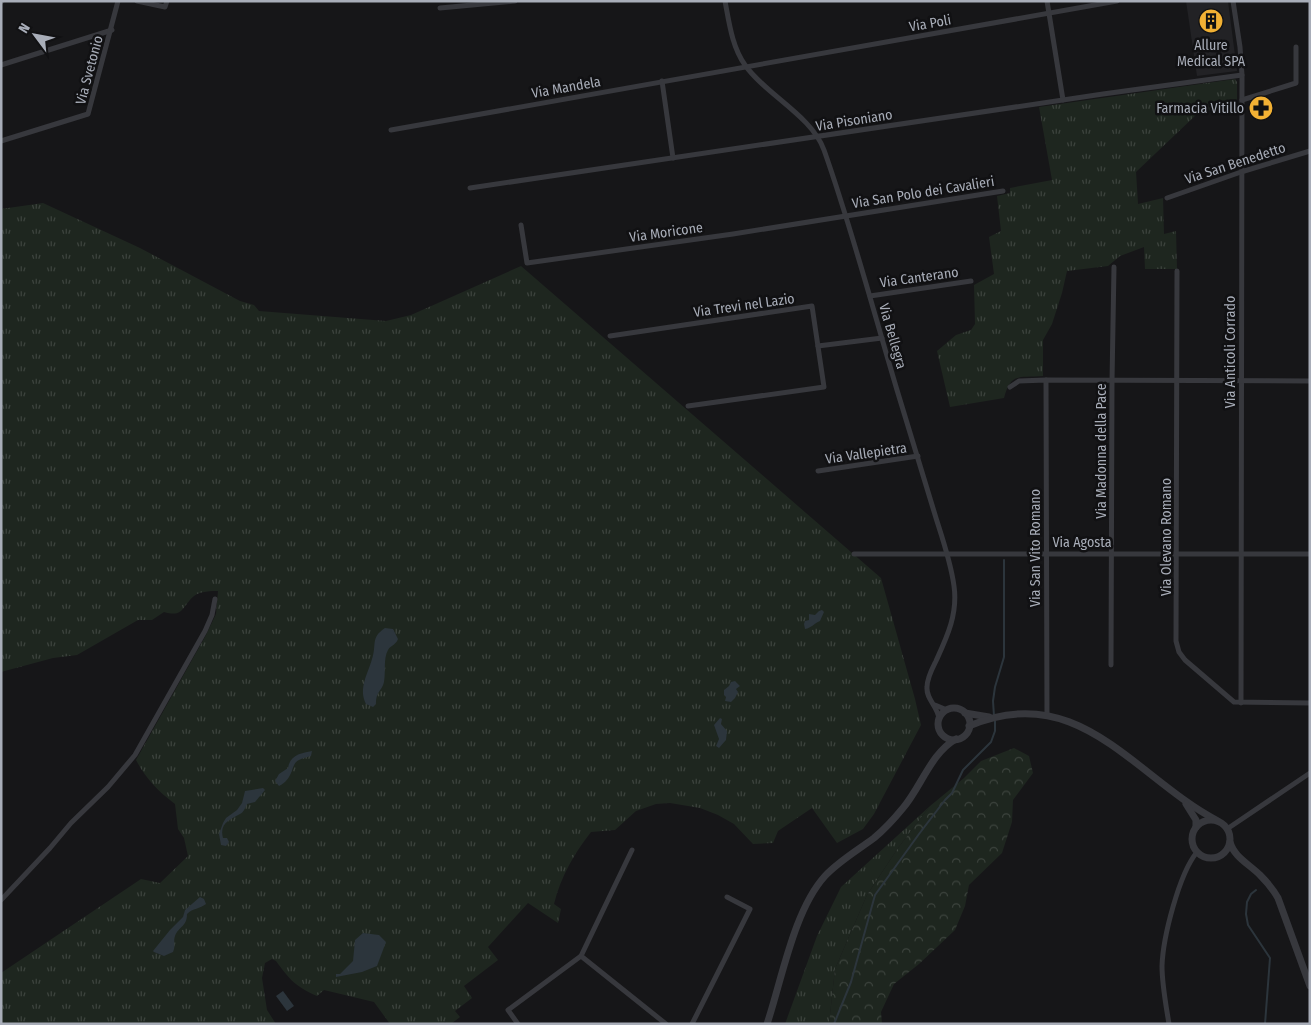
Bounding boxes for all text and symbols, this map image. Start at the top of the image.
building icon: Allure Medical SPA [1198,8,1224,34]
north arrow [10,10,60,60]
street label: Via Poli [908,11,952,36]
text: N [15,20,34,36]
street label: Via Svetonio [72,34,107,106]
place label: Allure Medical SPA [1177,37,1246,70]
street label: Via Mandela [530,73,602,102]
pharmacy icon: Farmacia Vitillo [1248,95,1274,121]
place label: Farmacia Vitillo [1156,100,1244,117]
street label: Via Pisoniano [814,106,894,135]
street label: Via San Benedetto [1183,139,1288,188]
street label: Via San Polo dei Cavalieri [851,173,996,212]
street label: Via Moricone [628,219,704,246]
street label: Via Canterano [879,264,960,291]
street label: Via Trevi nel Lazio [692,290,796,321]
street label: Via Anticoli Corrado [1222,296,1239,408]
street label: Via Bellegra [875,301,910,371]
street label: Via Madonna della Pace [1093,383,1110,519]
street label: Via Vallepietra [824,439,908,468]
street label: Via Olevano Romano [1158,478,1175,596]
street label: Via San Vito Romano [1027,489,1044,607]
street label: Via Agosta [1052,534,1112,551]

